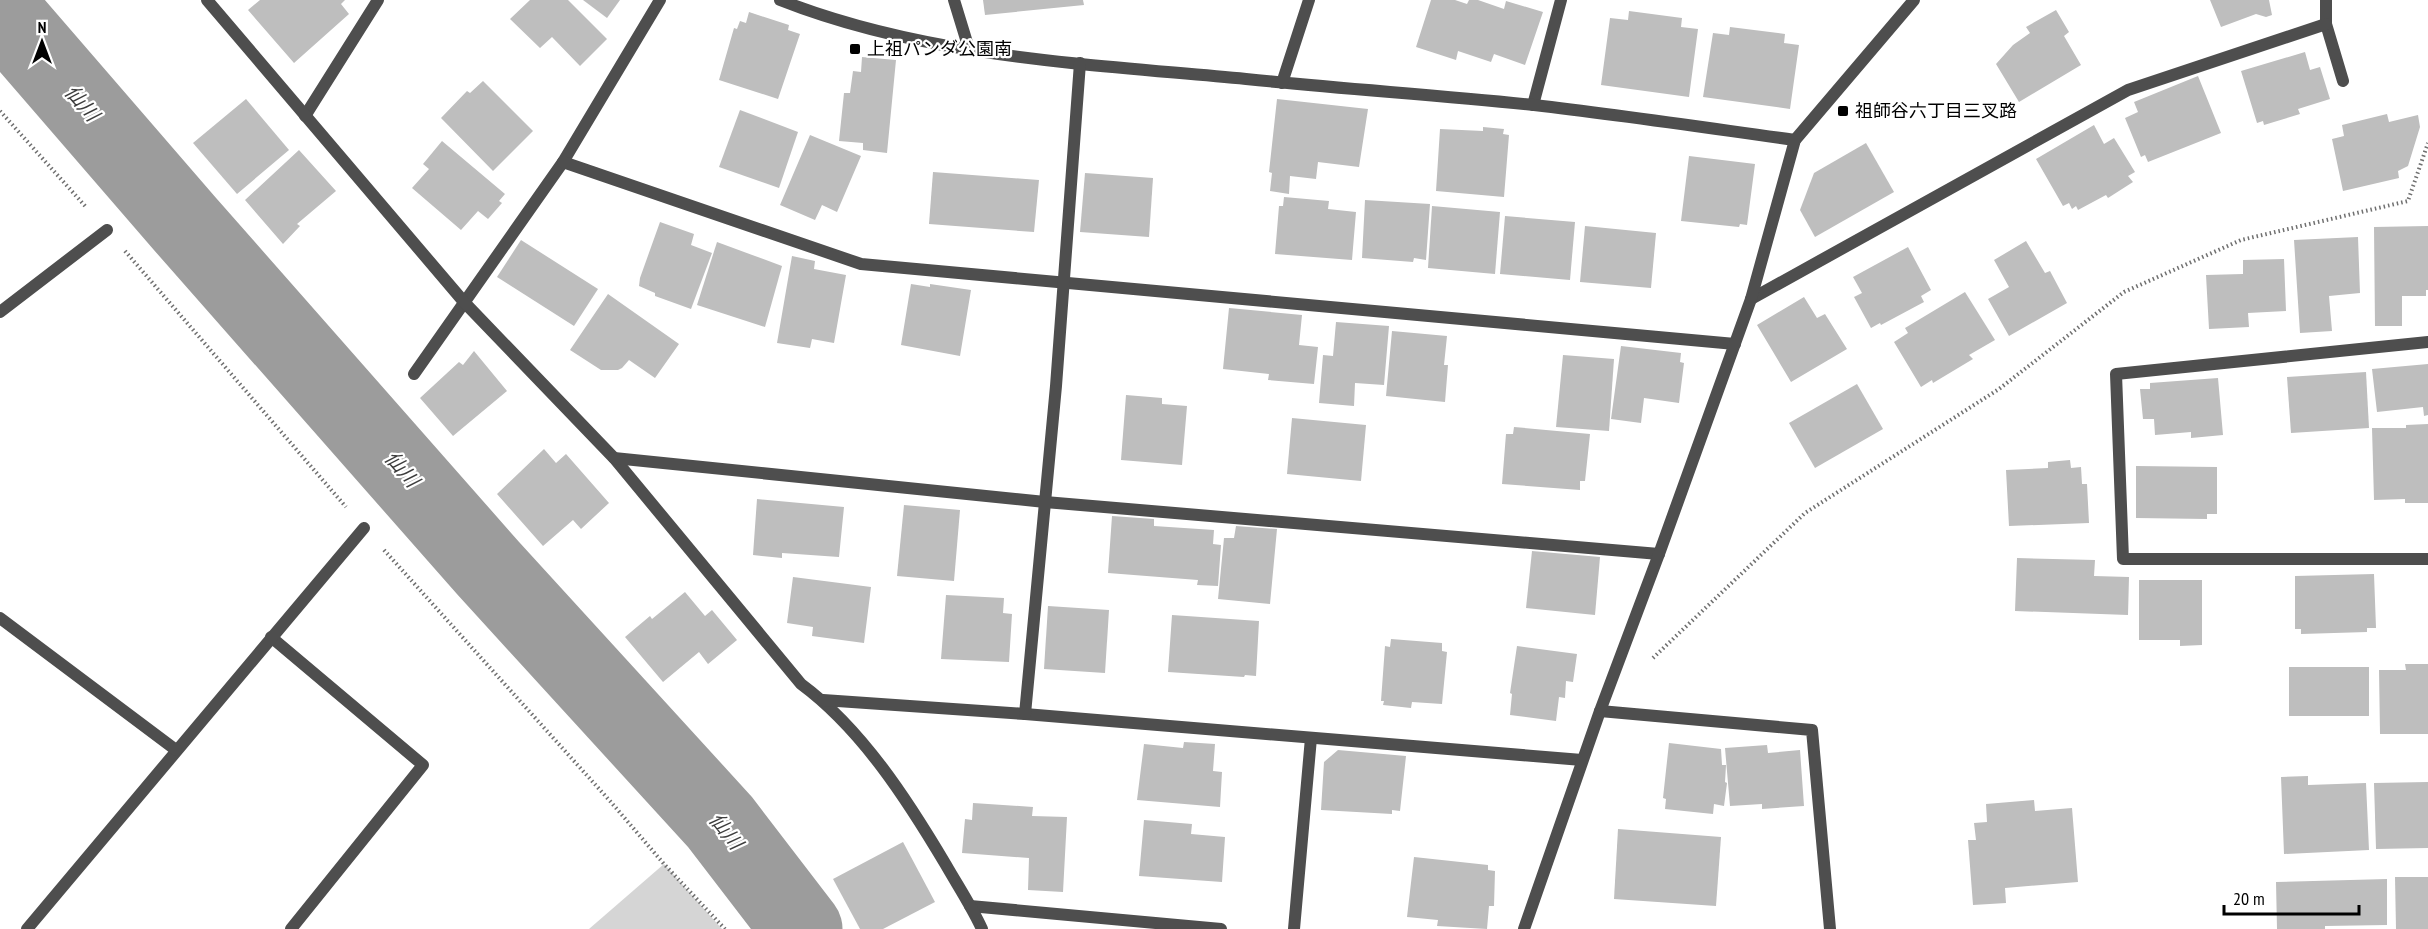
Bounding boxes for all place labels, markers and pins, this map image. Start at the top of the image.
place label: 上祖パンダ公園南 [867,37,1012,60]
marker: 上祖パンダ公園南 [848,42,862,56]
place label: 祖師谷六丁目三叉路 [1855,99,2017,122]
marker: 祖師谷六丁目三叉路 [1836,104,1850,118]

